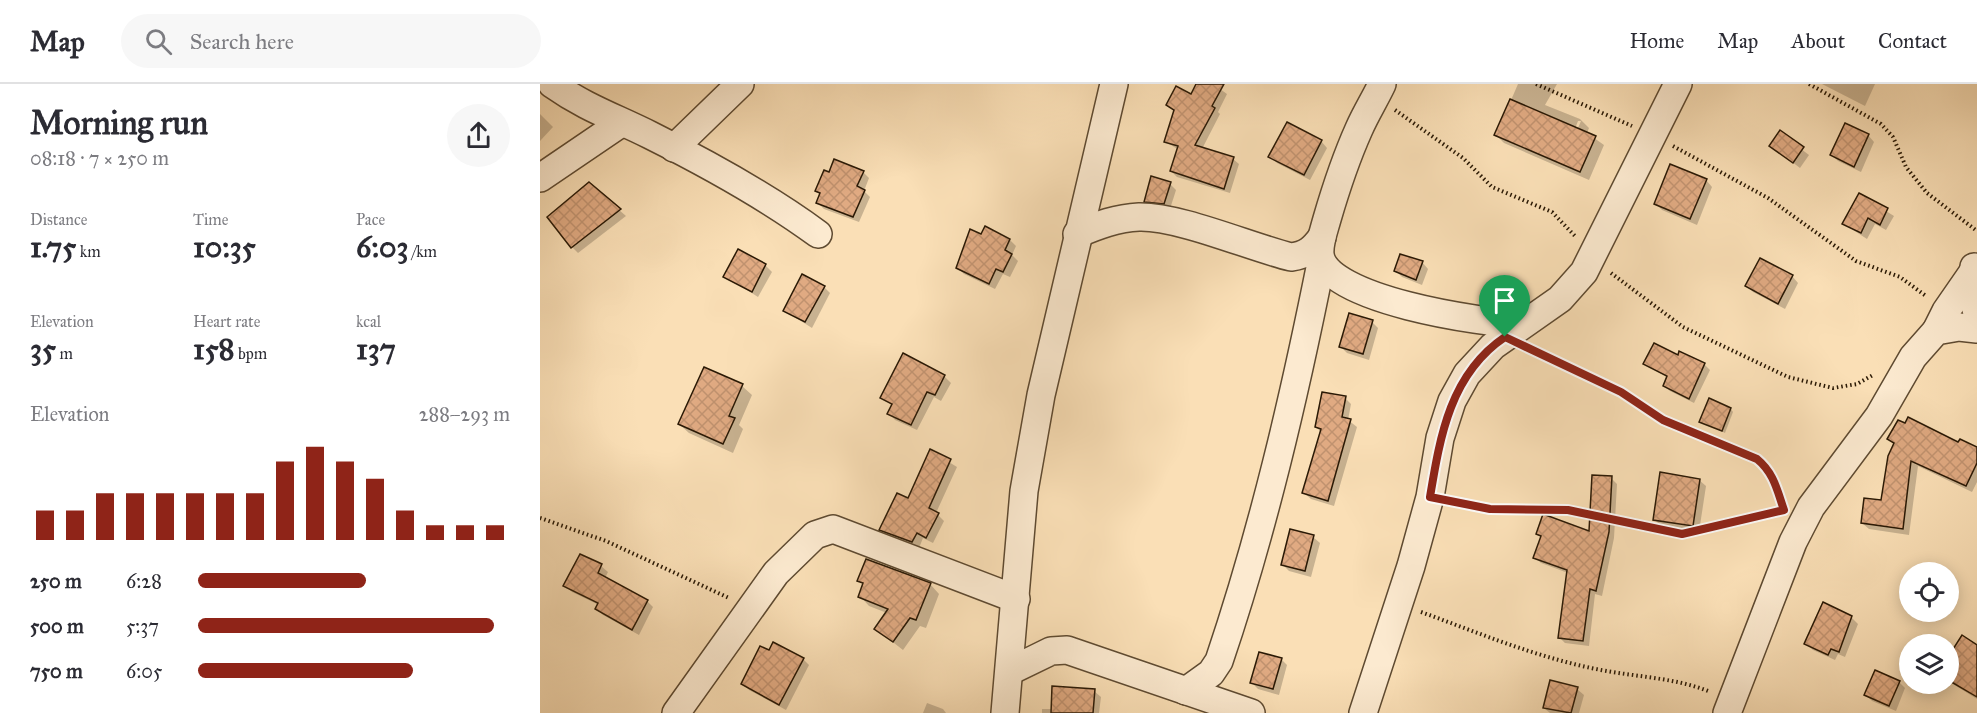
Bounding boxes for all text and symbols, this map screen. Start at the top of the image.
search box [121,14,541,68]
text: Map [30,24,85,59]
icon: search [142,25,175,58]
text: Search here [190,28,294,55]
text: Home [1629,28,1684,54]
text: Map [1717,28,1758,54]
text: About [1791,28,1845,54]
text: Contact [1878,28,1947,54]
text: Morning run [30,103,208,143]
button: share [447,104,510,167]
text: 08:18 · 7 × 250 m [30,146,169,170]
text: Distance [30,210,87,229]
text: Time [193,210,228,229]
text: Pace [356,210,385,229]
text: 1.75 [30,229,76,265]
text: 10:35 [193,229,256,265]
text: 6:03 [356,229,408,265]
text: km [76,242,101,261]
text: /km [408,242,437,261]
pin [1479,275,1530,337]
icon: arrive [1488,284,1521,317]
text: Elevation [30,312,94,331]
text: Heart rate [193,312,260,331]
text: kcal [356,312,381,331]
text: 35 [30,331,56,367]
text: 158 [193,331,235,367]
text: 137 [356,331,396,367]
text: m [56,344,73,363]
text: bpm [235,344,267,363]
text: Elevation [30,402,109,426]
text: 288–293 m [419,402,510,426]
map controls [1899,562,1959,694]
button: locate [1899,562,1959,622]
text: 250 m [30,569,82,593]
text: 6:28 [126,569,162,593]
text: 500 m [30,614,84,638]
text: 5:37 [126,614,159,638]
button: layers [1899,634,1959,694]
text: 750 m [30,659,83,683]
text: 6:05 [126,659,162,683]

